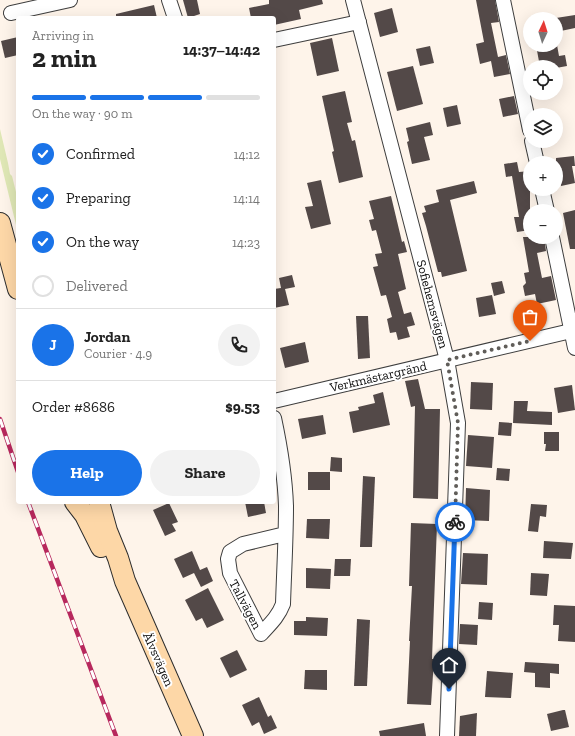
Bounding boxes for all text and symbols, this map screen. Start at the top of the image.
north arrow [523,12,563,52]
map controls [523,12,563,244]
text: Arriving in [32,28,94,43]
text: 14:37–14:42 [183,41,260,59]
text: 2 min [32,42,97,74]
button: locate [523,60,563,100]
text: On the way · 90 m [32,106,132,121]
button: layers [523,108,563,148]
icon: check [32,143,54,165]
text: Confirmed [66,145,135,163]
text: 14:12 [233,147,260,162]
button: + [523,156,563,196]
icon: check [32,187,54,209]
text: Preparing [66,189,131,207]
text: 14:14 [233,191,260,206]
button: − [523,204,563,244]
icon: check [32,231,54,253]
text: On the way [66,233,139,251]
text: 14:23 [232,235,260,250]
street label: Sofiehemsvägen [413,258,452,351]
text: Delivered [66,277,128,295]
pin [513,300,547,341]
icon: bag [519,306,541,328]
button: phone [218,324,260,366]
text: Jordan [84,328,130,346]
text: J [49,336,57,354]
text: Courier · 4.9 [84,346,152,361]
street label: Verkmästargränd [327,358,428,395]
text: Order #8686 [32,398,115,416]
text: $9.53 [225,398,260,416]
button: Help [32,450,142,496]
button: Share [150,450,260,496]
courier [435,502,475,542]
icon: bike [444,511,466,533]
street label: Tallvägen [226,577,265,632]
street label: Älvsvägen [140,630,177,689]
pin [432,648,466,689]
icon: home [438,654,460,676]

